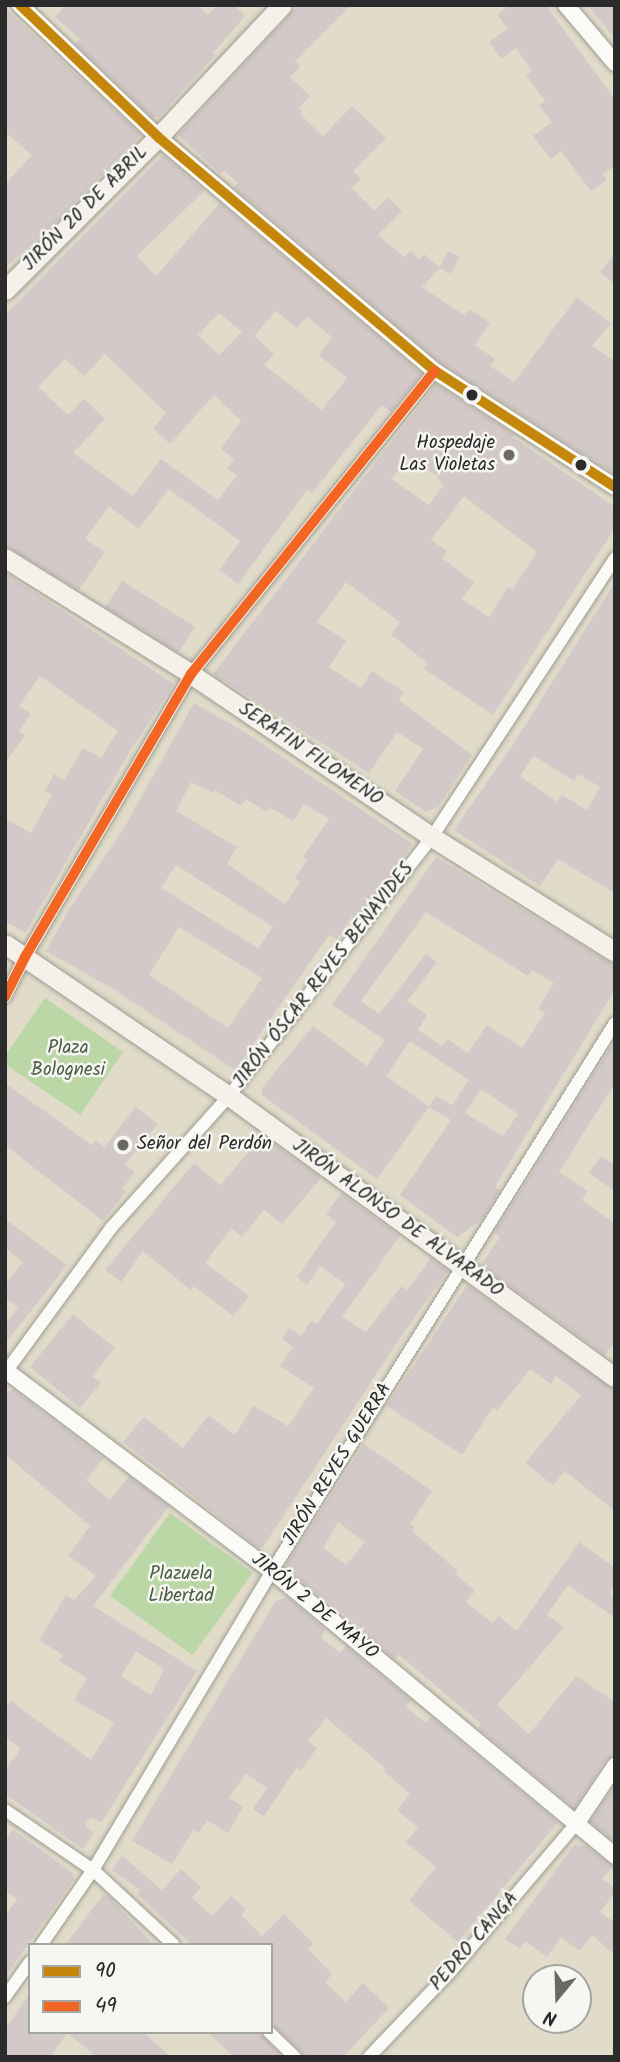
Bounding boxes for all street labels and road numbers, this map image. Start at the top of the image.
street label: JIRÓN 20 DE ABRIL [18,141,154,277]
street label: SERAFIN FILOMENO [234,698,386,812]
street label: JIRÓN ÓSCAR REYES BENAVIDES [229,858,419,1094]
street label: JIRÓN ALONSO DE ALVARADO [287,1135,507,1303]
street label: JIRÓN REYES GUERRA [279,1379,397,1551]
street label: JIRÓN 2 DE MAYO [246,1549,382,1665]
street label: PEDRO CANGA [426,1888,524,1996]

